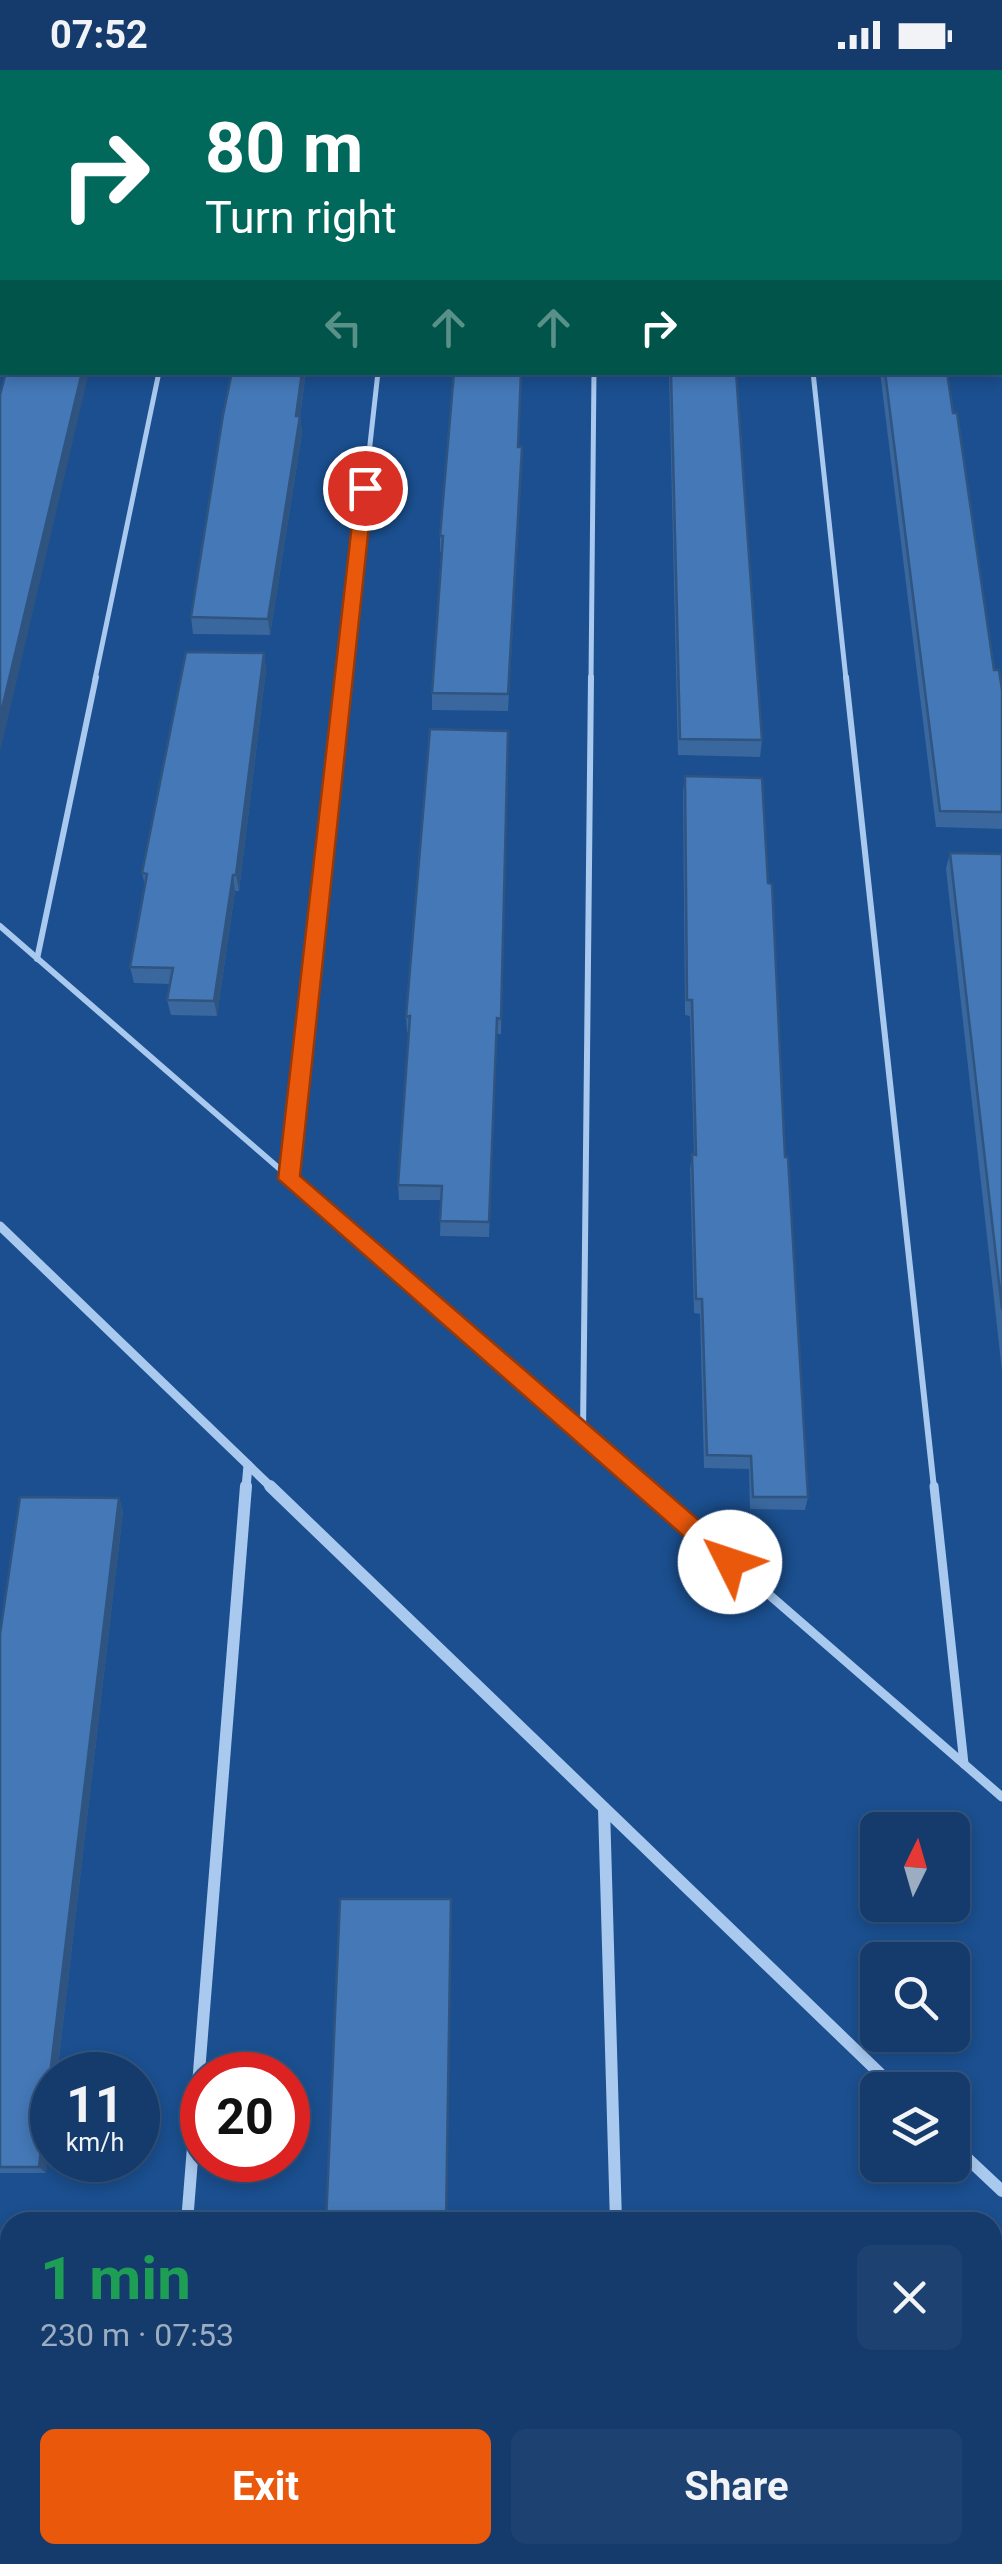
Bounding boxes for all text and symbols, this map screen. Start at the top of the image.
text: 07:52 [50,13,148,57]
text: 80 m [205,107,363,189]
icon: right [40,110,170,240]
text: Turn right [205,191,397,244]
icon: left [316,300,371,355]
icon: ahead [421,300,476,355]
icon: ahead [526,300,581,355]
icon: right [631,300,686,355]
pin [323,446,408,531]
icon: arrive [338,461,393,516]
position arrow [678,1510,782,1614]
north arrow [860,1812,970,1922]
map controls [860,1812,970,2182]
button: search [860,1942,970,2052]
speed limit sign: 20 [180,2052,310,2182]
button: layers [860,2072,970,2182]
text: 11 [66,2076,124,2134]
text: km/h [66,2128,124,2157]
text: 1 min [40,2243,191,2314]
button: close [857,2245,962,2350]
text: 230 m · 07:53 [40,2316,234,2354]
button: Exit [40,2429,491,2544]
button: Share [511,2429,962,2544]

